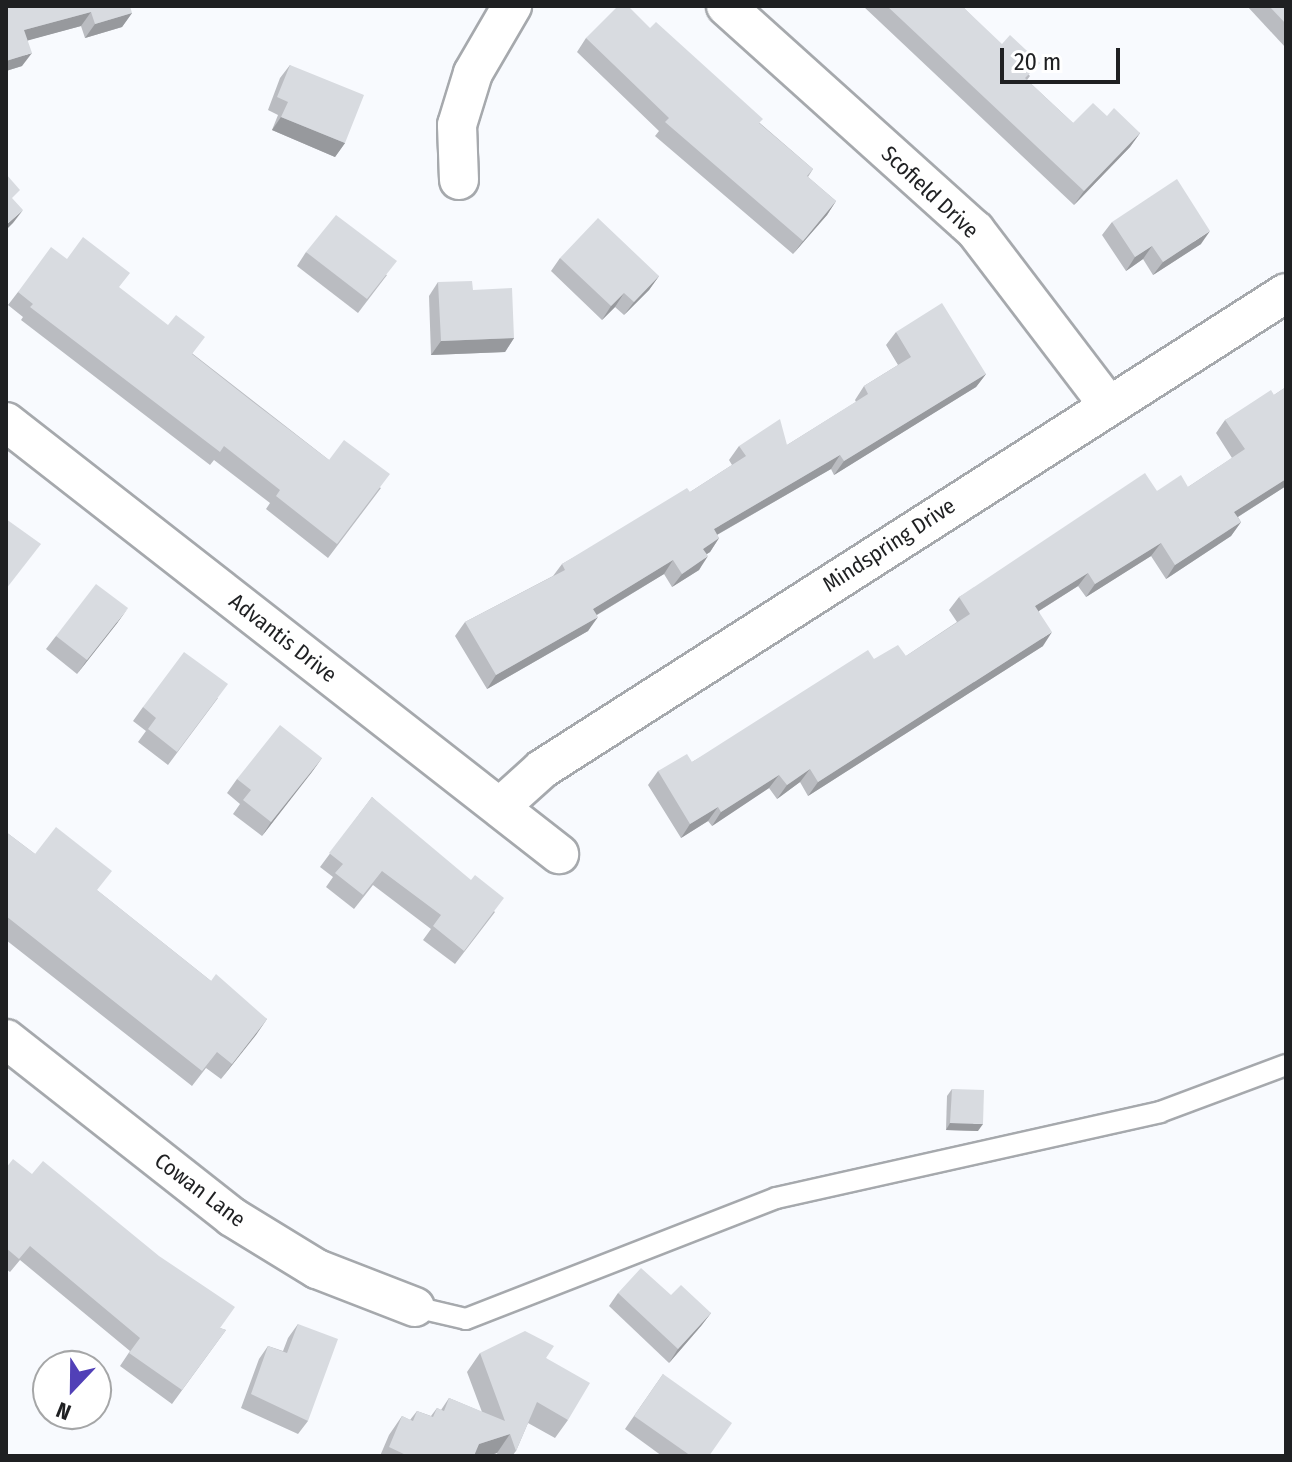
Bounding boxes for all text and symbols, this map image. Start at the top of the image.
scale bar [1004,32,1124,82]
text: 20 m [1014,48,1061,76]
street label: Scofield Drive [876,140,984,244]
street label: Mindspring Drive [818,492,960,598]
street label: Advantis Drive [224,588,342,688]
street label: Cowan Lane [149,1147,251,1233]
north arrow [32,1350,112,1430]
text: N [52,1396,75,1426]

